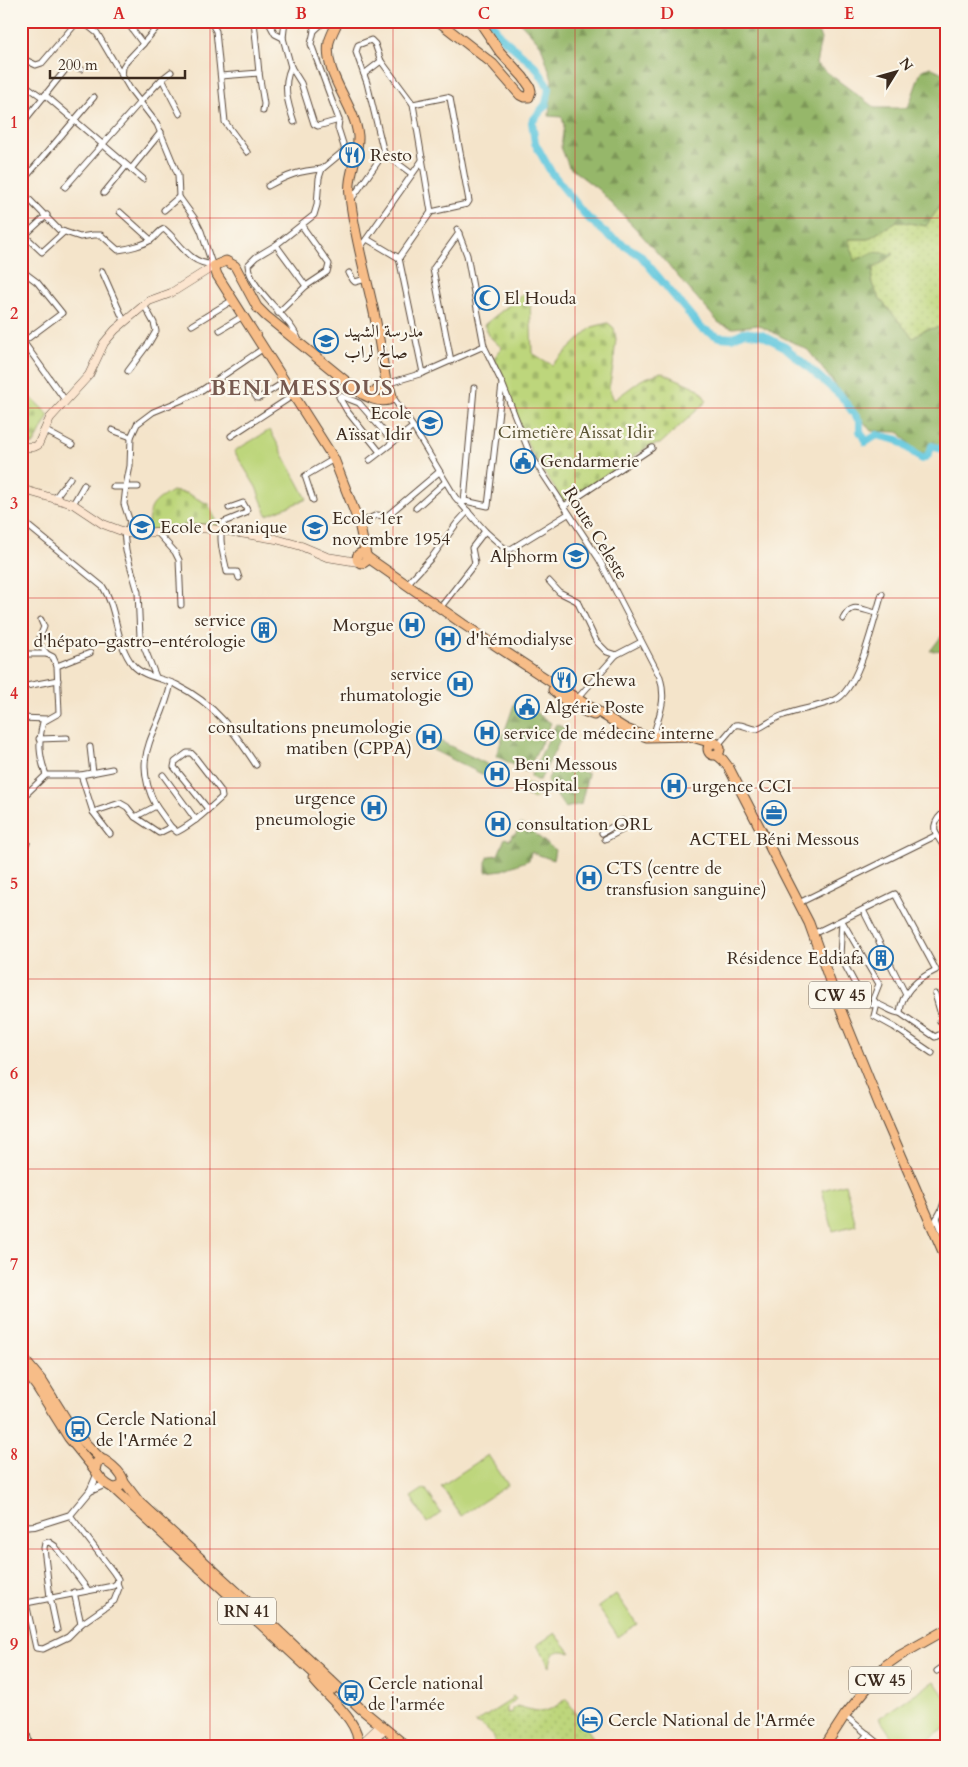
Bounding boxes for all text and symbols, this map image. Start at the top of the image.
text: A [113,3,125,25]
text: B [295,3,307,25]
text: C [478,3,490,25]
text: D [660,3,674,25]
text: E [844,3,854,25]
scale bar [50,48,185,80]
north arrow [870,48,920,98]
text: N [895,54,917,75]
text: 200 m [58,55,98,75]
text: 1 [10,112,18,134]
restaurant icon: Resto [339,142,365,168]
place label: Resto [370,143,412,168]
mosque icon: El Houda [474,285,500,311]
place label: El Houda [504,286,577,311]
text: 2 [10,303,18,325]
place label: مدرسة الشهيد صالح لراب [344,319,424,368]
school or university icon: مدرسة الشهيد صالح لراب [313,328,339,354]
district label: BENI MESSOUS [210,373,394,403]
place label: Ecole Aïssat Idir [335,401,412,447]
school or university icon: Ecole Aïssat Idir [417,410,443,436]
park label: Cimetière Aissat Idir [498,420,655,445]
public building icon: Gendarmerie [510,448,536,474]
place label: Gendarmerie [540,449,640,474]
street label: Route Celeste [557,482,634,585]
text: 3 [10,493,18,515]
place label: Ecole 1er novembre 1954 [332,506,451,552]
school or university icon: Ecole Coranique [129,514,155,540]
place label: Ecole Coranique [160,515,287,540]
school or university icon: Ecole 1er novembre 1954 [302,515,328,541]
school or university icon: Alphorm [563,543,589,569]
place label: Alphorm [490,544,559,569]
place label: service d'hépato-gastro-entérologie [33,608,246,654]
hospital icon: Morgue [399,612,425,638]
place label: Morgue [333,613,394,638]
building icon: service d'hépato-gastro-entérologie [251,617,277,643]
hospital icon: d'hémodialyse [435,626,461,652]
place label: d'hémodialyse [466,627,573,652]
place label: service rhumatologie [340,662,442,708]
restaurant icon: Chewa [551,667,577,693]
place label: Chewa [582,668,636,693]
hospital icon: service rhumatologie [447,671,473,697]
text: 4 [10,683,18,705]
public building icon: Algérie Poste [514,694,540,720]
place label: Algérie Poste [544,695,645,720]
place label: consultations pneumologie matiben (CPPA) [208,715,412,761]
hospital icon: service de médecine interne [474,720,500,746]
place label: service de médecine interne [504,721,715,746]
hospital icon: consultations pneumologie matiben (CPPA) [416,724,442,750]
place label: Beni Messous Hospital [514,752,617,798]
hospital icon: Beni Messous Hospital [484,761,510,787]
hospital icon: urgence CCI [661,773,687,799]
place label: urgence CCI [692,774,792,799]
place label: urgence pneumologie [256,786,356,832]
hospital icon: urgence pneumologie [361,795,387,821]
office icon: ACTEL Béni Messous [761,800,787,826]
hospital icon: consultation ORL [485,811,511,837]
place label: consultation ORL [516,812,653,837]
place label: ACTEL Béni Messous [689,827,859,852]
place label: CTS (centre de transfusion sanguine) [606,856,767,902]
hospital icon: CTS (centre de transfusion sanguine) [576,865,602,891]
text: 5 [10,873,18,895]
building icon: Résidence Eddiafa [868,945,894,971]
place label: Résidence Eddiafa [727,946,864,971]
road number: CW 45 [809,982,871,1008]
text: 6 [10,1063,18,1085]
text: 7 [10,1254,18,1276]
place label: Cercle National de l'Armée 2 [96,1407,217,1453]
bus stop icon: Cercle National de l'Armée 2 [65,1416,91,1442]
text: 8 [10,1444,18,1466]
road number: RN 41 [218,1598,276,1624]
text: 9 [10,1634,18,1656]
road number: CW 45 [849,1666,911,1694]
place label: Cercle national de l'armée [368,1671,484,1717]
bus stop icon: Cercle national de l'armée [338,1680,364,1706]
hotel icon: Cercle National de l'Armée [577,1707,603,1733]
place label: Cercle National de l'Armée [608,1708,816,1733]

